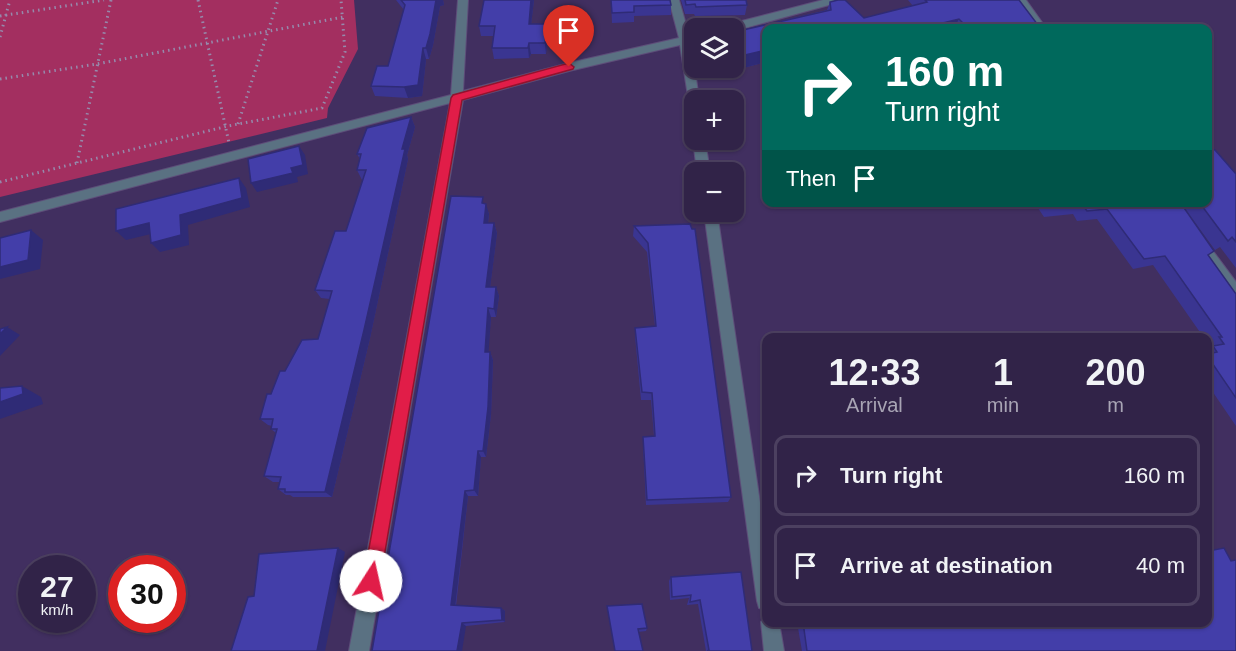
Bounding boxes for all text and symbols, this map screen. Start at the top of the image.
pin [543,5,594,67]
icon: arrive [552,14,585,47]
map controls [684,18,744,222]
button: layers [684,18,744,78]
icon: right [786,48,864,126]
text: 160 m [885,48,1004,95]
button: + [684,90,744,150]
text: Turn right [885,97,1000,127]
button: − [684,162,744,222]
icon: arrive [848,162,881,195]
text: Then [786,166,836,191]
text: 12:33 [828,352,920,393]
text: 1 [993,352,1013,393]
text: 200 [1085,352,1146,393]
text: Arrival [846,394,903,416]
text: min [987,394,1019,416]
text: m [1107,394,1124,416]
icon: right [789,459,822,492]
text: Turn right [840,463,942,488]
text: 160 m [1124,463,1185,488]
position arrow [339,549,403,613]
icon: arrive [789,549,822,582]
text: Arrive at destination [840,553,1053,578]
text: 40 m [1136,553,1185,578]
speed limit sign: 30 [108,555,186,633]
text: 27 [40,570,74,603]
text: km/h [41,601,73,618]

